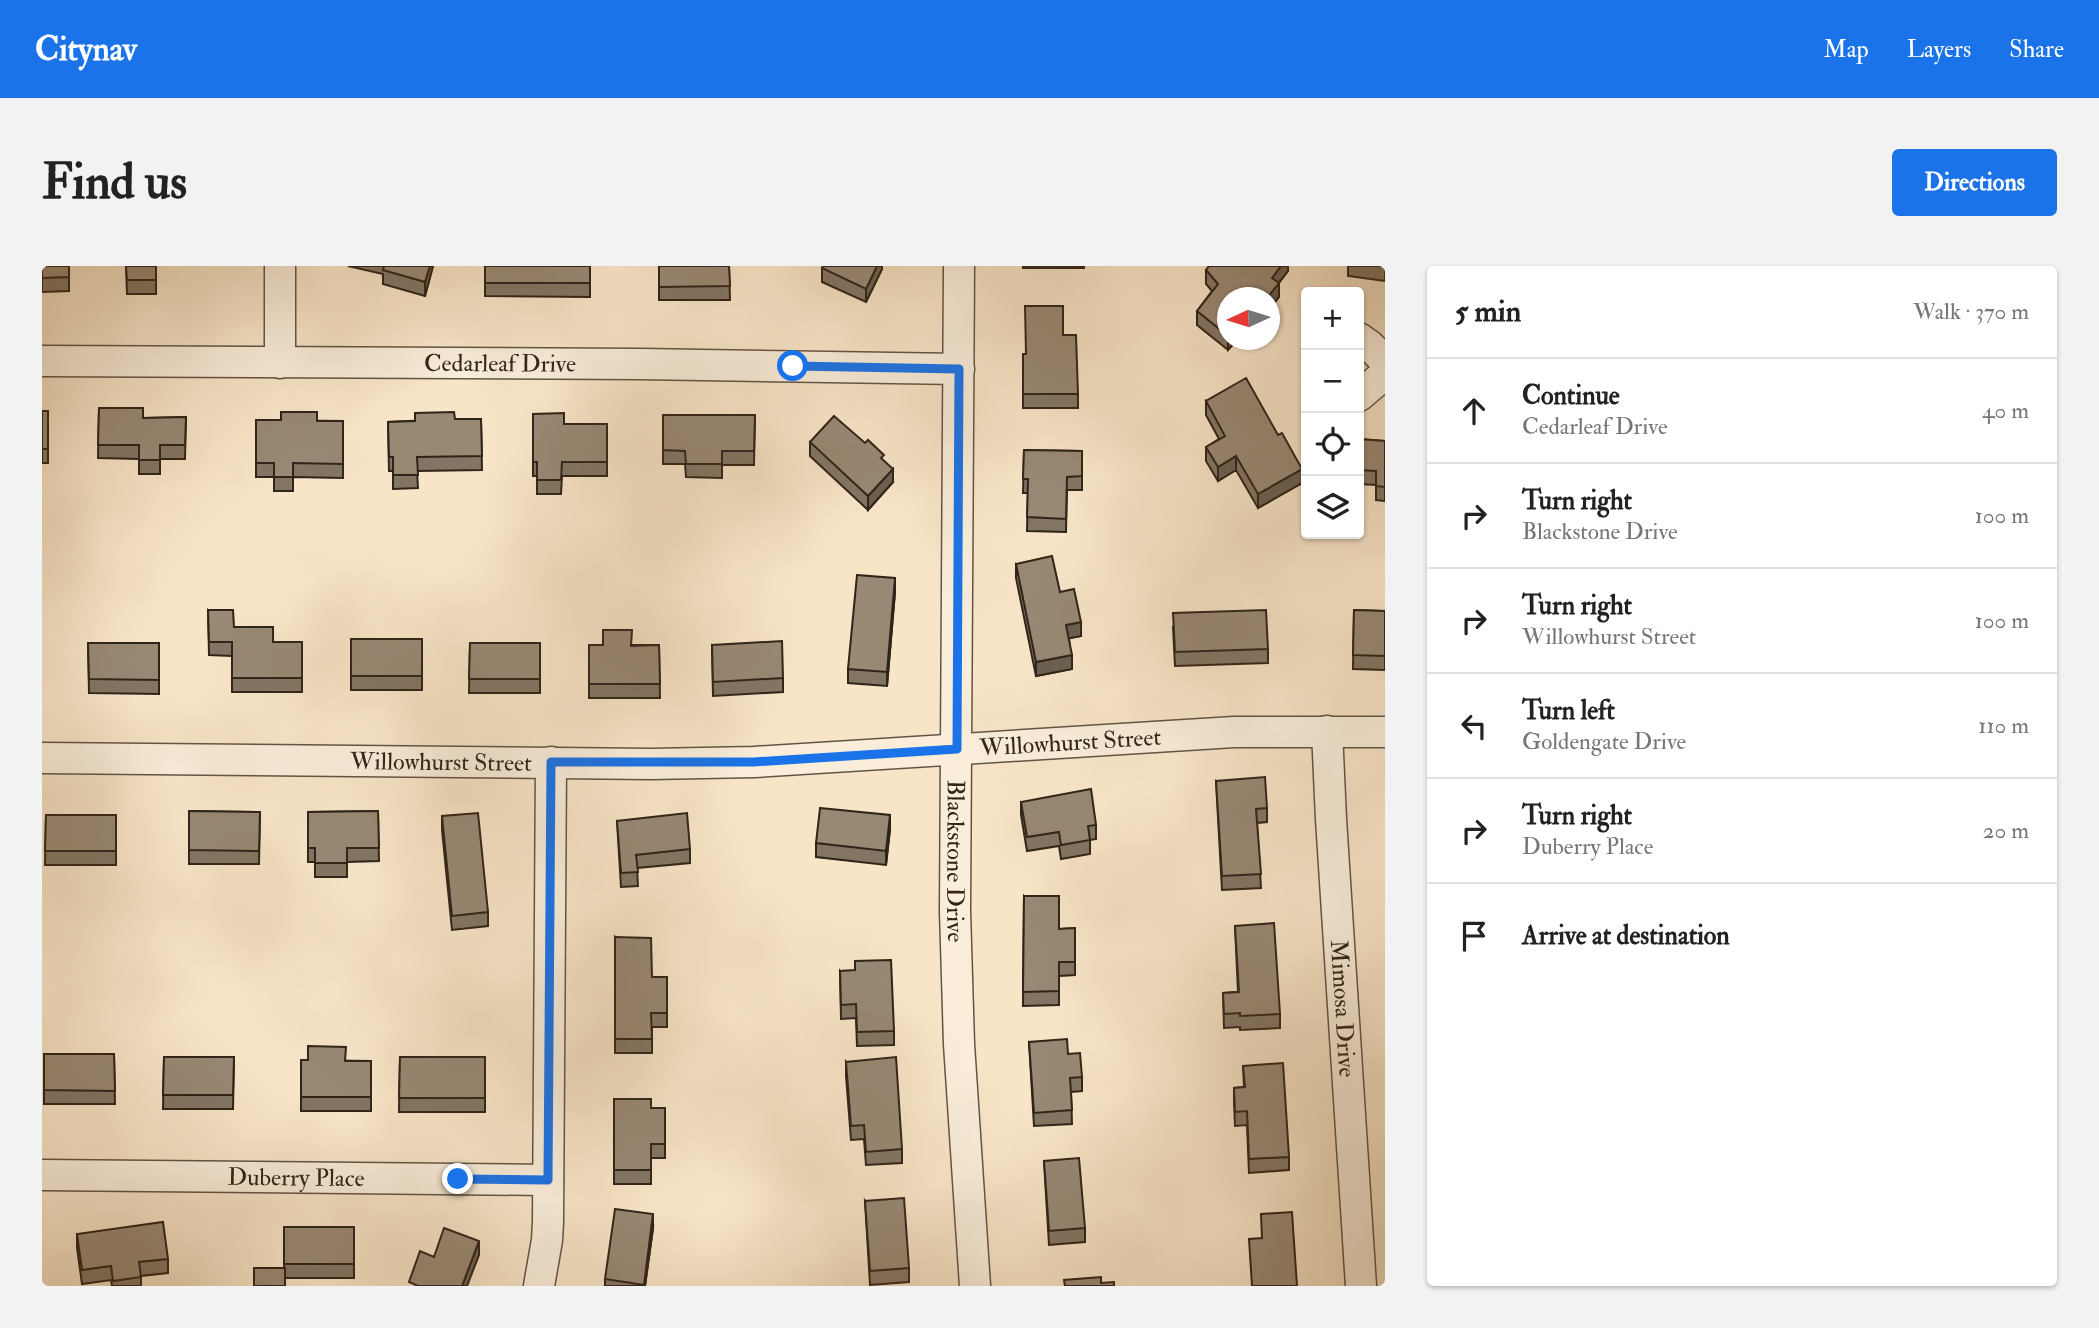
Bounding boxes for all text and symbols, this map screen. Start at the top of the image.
text: Citynav [35,29,137,70]
text: Map [1824,34,1869,65]
text: Layers [1907,34,1971,65]
text: Share [2009,34,2064,65]
button: Directions [1892,149,2057,216]
text: Find us [42,152,187,213]
north arrow [1217,287,1280,350]
map controls [1301,287,1364,539]
button: + [1301,287,1364,350]
text: 5 min [1455,293,1521,330]
text: Walk · 370 m [1913,297,2029,326]
street label: Cedarleaf Drive [424,347,576,379]
route start [777,350,808,381]
button: − [1301,350,1364,413]
text: Continue [1522,380,1620,412]
icon: ahead [1455,392,1493,430]
text: 40 m [1982,396,2029,425]
text: Cedarleaf Drive [1522,412,1668,441]
button: locate [1301,413,1364,476]
button: layers [1301,476,1364,539]
text: Turn right [1522,485,1632,517]
icon: right [1455,497,1493,535]
text: 100 m [1975,501,2029,530]
text: Blackstone Drive [1522,517,1678,546]
text: Turn right [1522,590,1632,622]
icon: right [1455,602,1493,640]
text: 100 m [1975,606,2029,635]
text: Willowhurst Street [1522,622,1696,651]
text: Turn left [1522,695,1615,727]
icon: left [1455,707,1493,745]
text: 110 m [1978,711,2029,740]
street label: Willowhurst Street [978,721,1162,763]
text: Goldengate Drive [1522,727,1686,756]
street label: Willowhurst Street [349,746,532,778]
street label: Blackstone Drive [939,780,971,943]
text: Turn right [1522,800,1632,832]
icon: right [1455,812,1493,850]
text: 20 m [1983,816,2029,845]
text: Duberry Place [1522,832,1653,861]
icon: arrive [1455,917,1493,955]
text: Arrive at destination [1522,920,1730,952]
street label: Mimosa Drive [1323,939,1363,1078]
street label: Duberry Place [227,1161,365,1194]
route end [442,1163,473,1194]

